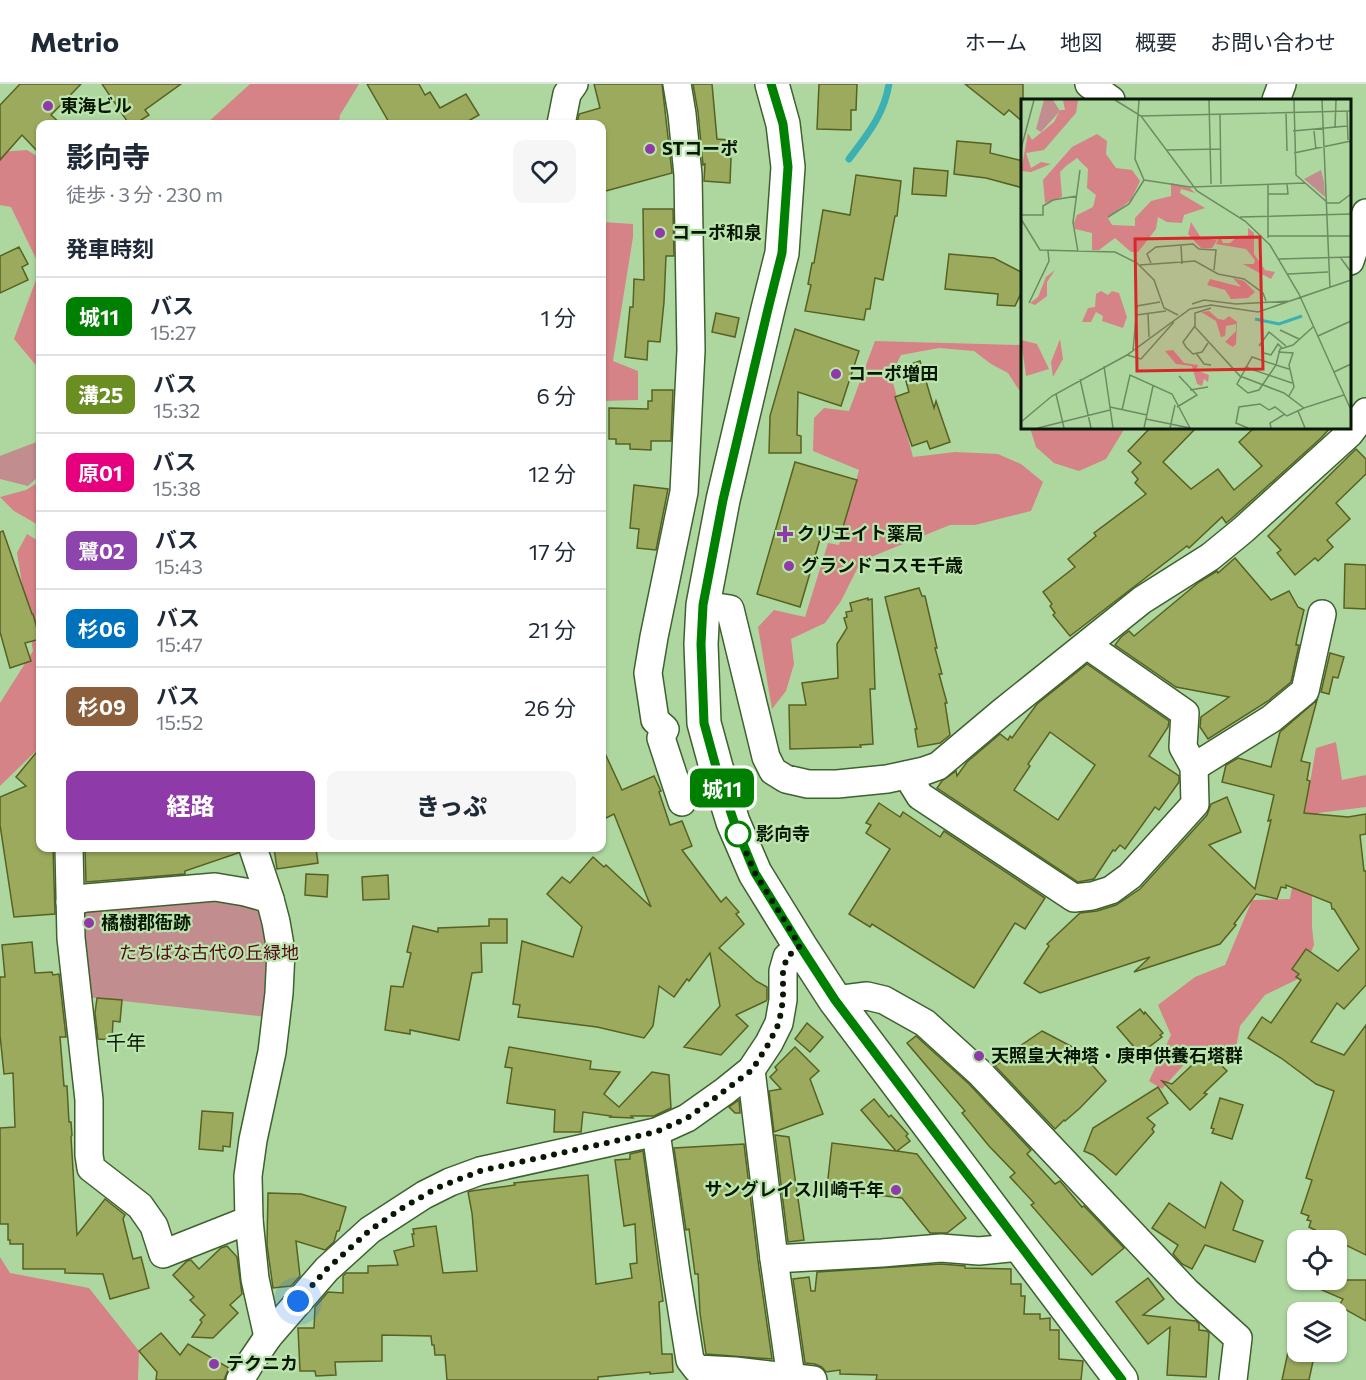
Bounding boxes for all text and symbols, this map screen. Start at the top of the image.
text: Metrio [30,24,119,58]
text: ホーム [965,29,1027,54]
text: 地図 [1060,29,1102,54]
text: 概要 [1135,29,1177,54]
text: お問い合わせ [1210,29,1336,54]
place label: 東海ビル [60,94,132,116]
marker: 東海ビル [41,99,55,113]
inset map [1021,99,1351,429]
place label: STコーポ [662,137,738,159]
text: 影向寺 [66,139,150,173]
button: heart [513,140,576,203]
marker: STコーポ [643,142,657,156]
text: 徒歩 · 3 分 · 230 m [66,182,223,206]
place label: コーポ和泉 [672,221,762,243]
marker: コーポ和泉 [653,226,667,240]
text: 発車時刻 [66,235,154,262]
text: バス [150,292,194,319]
text: 城11 [79,304,119,329]
text: 1 分 [540,304,576,331]
text: 15:27 [150,320,196,344]
place label: コーポ増田 [848,362,938,384]
marker: コーポ増田 [829,367,843,381]
text: バス [153,370,197,397]
text: 溝25 [78,382,123,407]
text: 6 分 [536,382,576,409]
text: 15:32 [153,398,200,422]
text: バス [152,448,196,475]
text: 原01 [78,460,122,485]
text: 12 分 [528,460,576,487]
text: 15:38 [152,476,201,500]
place label: クリエイト薬局 [797,522,923,544]
text: バス [155,526,199,553]
marker: クリエイト薬局 [778,527,792,541]
text: 鷺02 [78,538,125,563]
text: 17 分 [529,538,576,565]
text: 15:43 [155,554,203,578]
place label: グランドコスモ千歳 [801,554,963,576]
marker: グランドコスモ千歳 [782,559,796,573]
text: バス [156,604,200,631]
text: 杉06 [78,616,126,641]
text: 21 分 [528,616,576,643]
text: 15:47 [156,632,203,656]
text: バス [156,682,200,709]
text: 杉09 [78,694,126,719]
text: 26 分 [524,694,576,721]
text: 15:52 [156,710,203,734]
line badge: 城11 [688,768,756,808]
button: 経路 [66,771,315,840]
button: きっぷ [327,771,576,840]
text: 城11 [702,776,742,801]
marker: 影向寺 [725,821,751,847]
place label: 影向寺 [756,822,810,844]
place label: 橘樹郡衙跡 [101,911,191,933]
marker: 橘樹郡衙跡 [82,916,96,930]
park label: たちばな古代の丘緑地 [119,941,299,963]
district label: 千年 [106,1030,146,1054]
place label: 天照皇大神塔・庚申供養石塔群 [991,1044,1243,1066]
marker: 天照皇大神塔・庚申供養石塔群 [972,1049,986,1063]
place label: サングレイス川崎千年 [705,1178,884,1200]
marker: サングレイス川崎千年 [889,1183,903,1197]
map controls [1287,1230,1347,1362]
button: locate [1287,1230,1347,1290]
your location [283,1286,313,1316]
button: layers [1287,1302,1347,1362]
place label: テクニカ [226,1352,298,1374]
marker: テクニカ [207,1357,221,1371]

